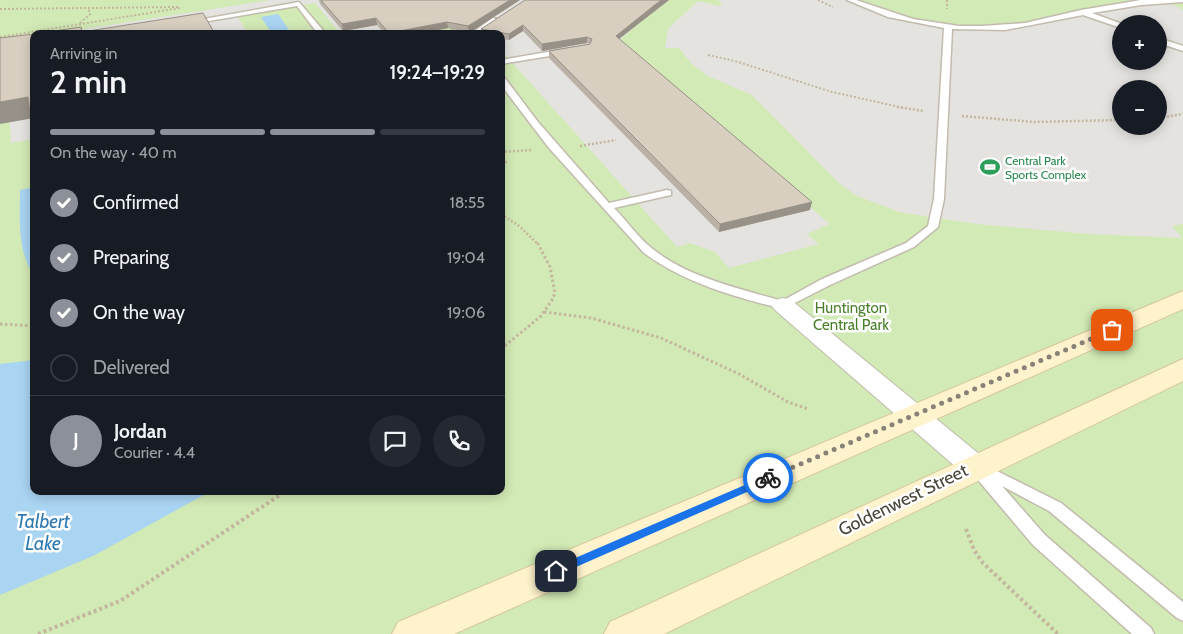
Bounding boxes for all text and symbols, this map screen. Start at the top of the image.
map controls [1112,15,1167,135]
button: + [1112,15,1167,70]
text: Arriving in [50,44,117,63]
text: 19:24–19:29 [389,61,485,84]
text: 2 min [50,62,127,101]
button: − [1112,80,1167,135]
text: On the way · 40 m [50,143,177,162]
place label: Central Park Sports Complex [1005,153,1087,182]
sports icon: Central Park Sports Complex [979,156,1001,178]
icon: check [50,189,78,217]
text: Confirmed [93,191,179,214]
text: 18:55 [449,193,485,212]
icon: check [50,244,78,272]
text: Preparing [93,246,169,269]
text: 19:04 [447,248,485,267]
icon: check [50,299,78,327]
park label: Huntington Central Park [813,299,889,334]
text: On the way [93,301,185,324]
text: 19:06 [447,303,485,322]
pin [1091,309,1133,351]
icon: bag [1098,316,1126,344]
text: Delivered [93,356,170,379]
button: chat [369,415,421,467]
button: phone [433,415,485,467]
text: Jordan [114,420,167,443]
text: J [73,429,79,452]
text: Courier · 4.4 [114,443,195,462]
courier [743,453,793,503]
street label: Goldenwest Street [835,459,971,541]
icon: bike [754,464,782,492]
water label: Talbert Lake [16,510,71,555]
pin [535,550,577,592]
icon: home [542,557,570,585]

